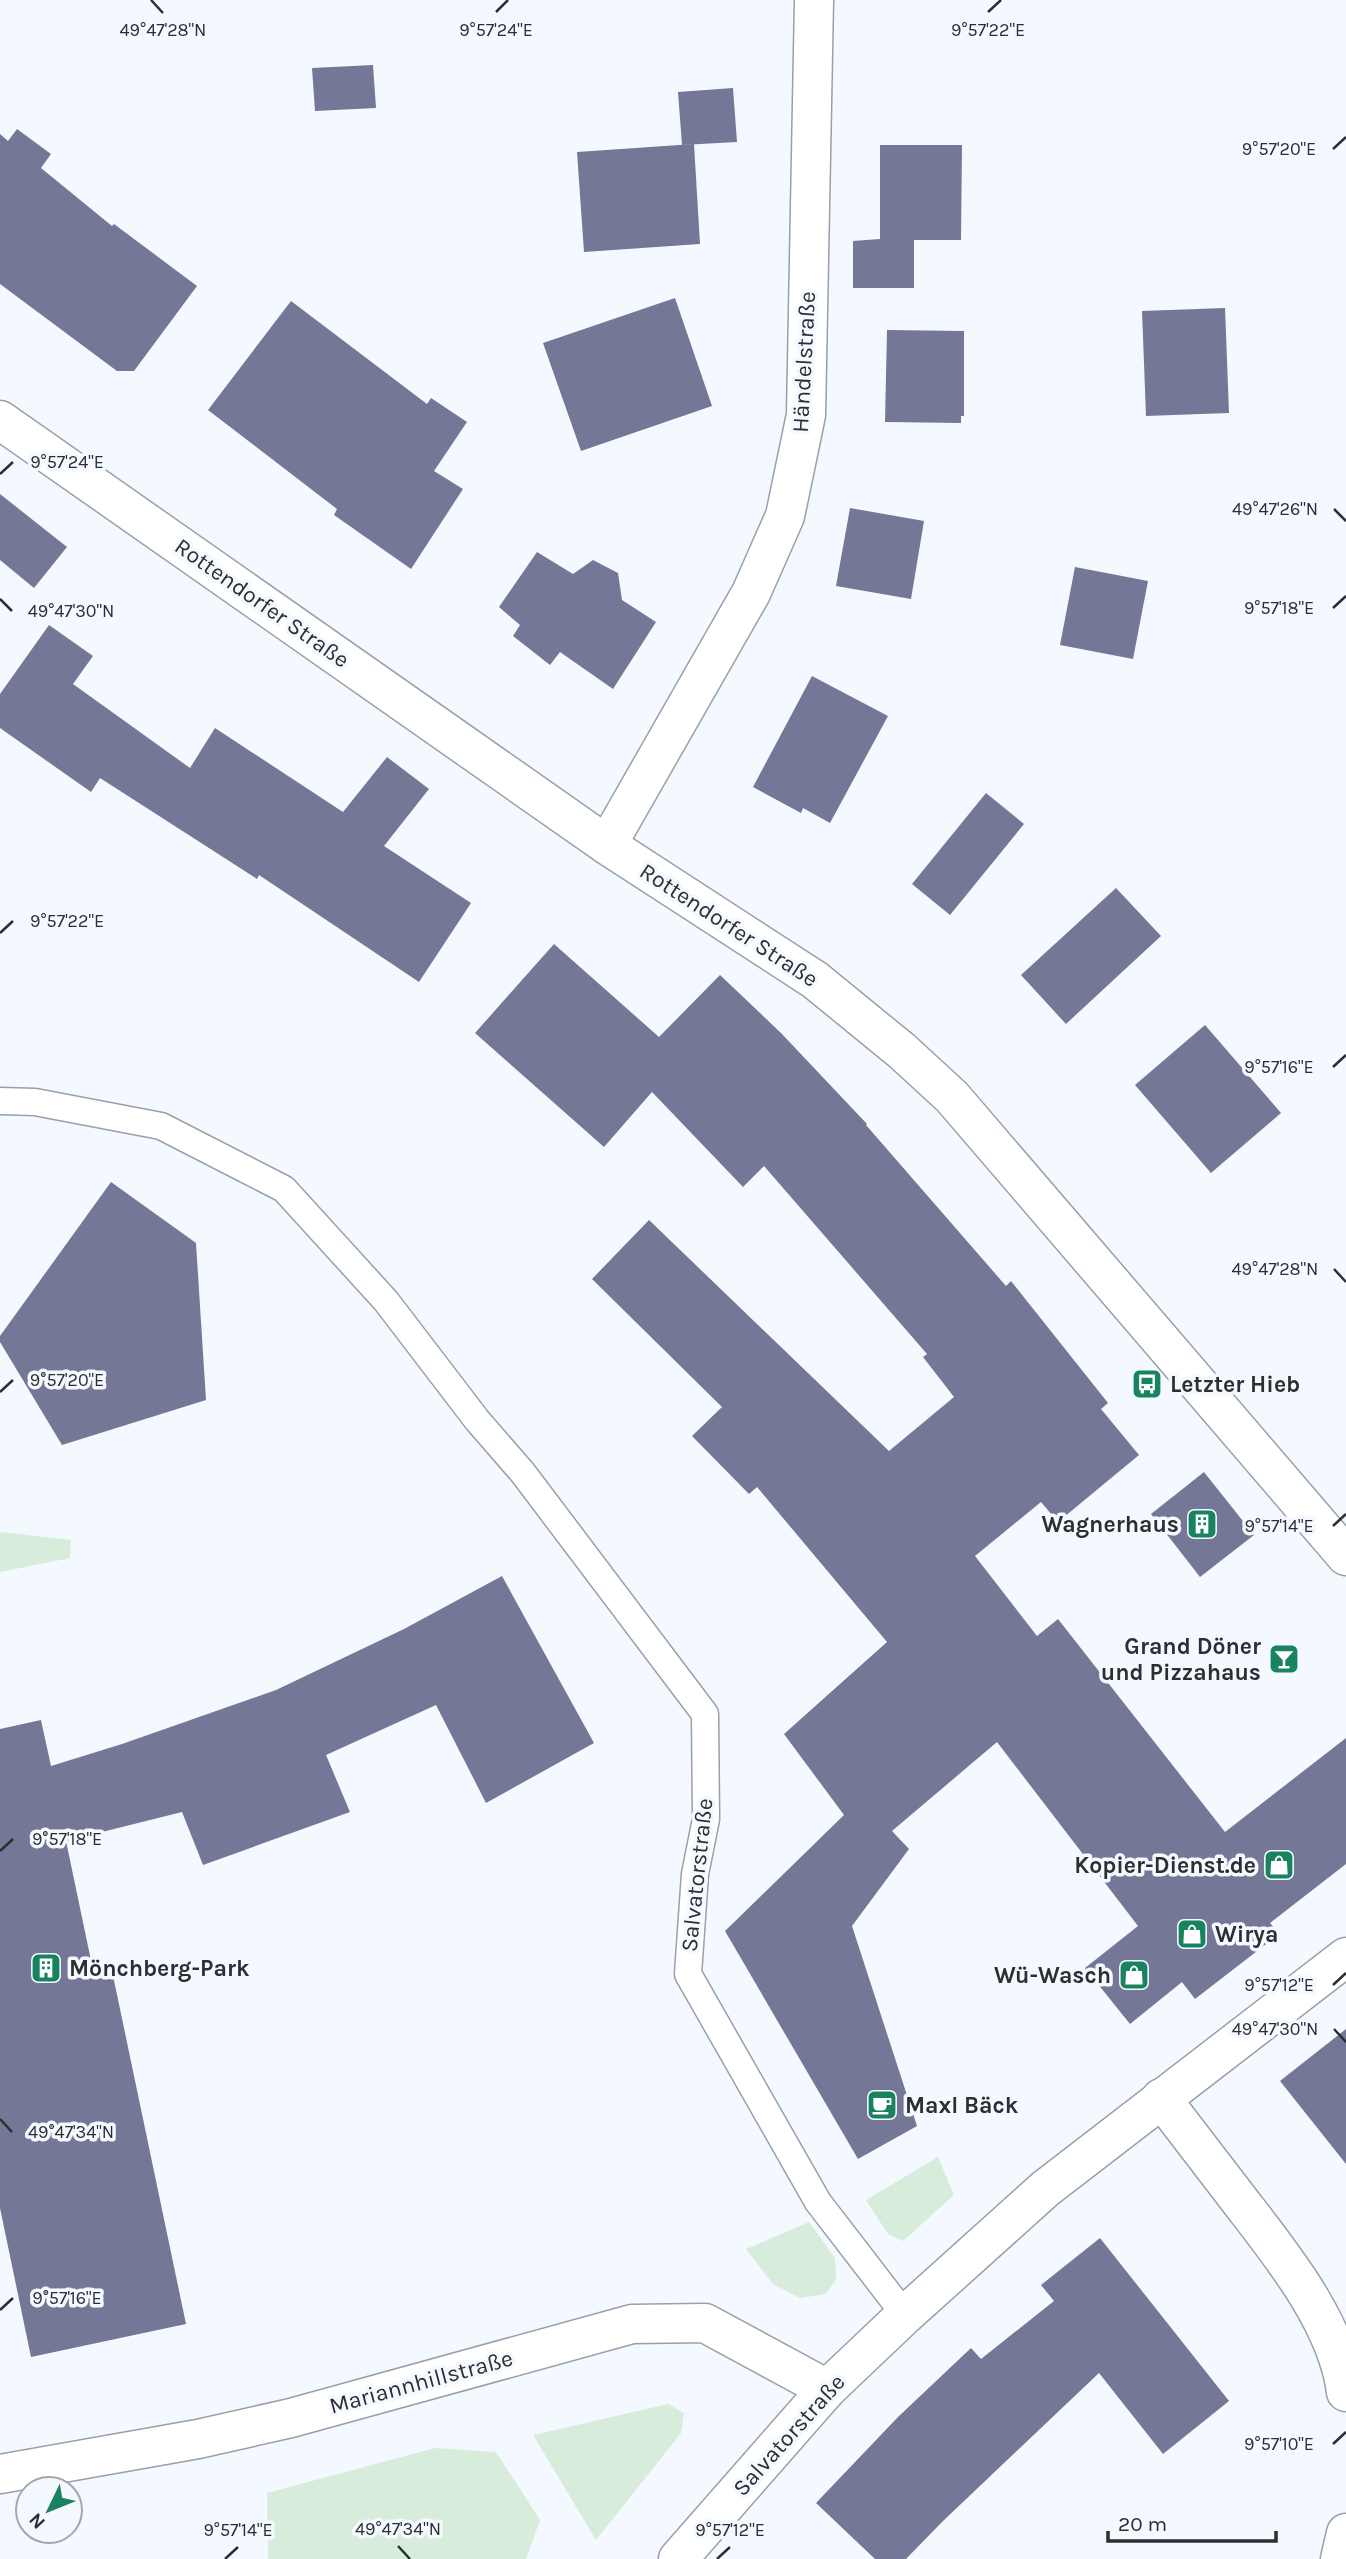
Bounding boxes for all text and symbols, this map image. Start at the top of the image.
text: 49°47'28"N [120,19,206,41]
text: 9°57'24"E [459,19,533,41]
text: 9°57'22"E [951,19,1025,41]
text: 9°57'20"E [1242,138,1316,160]
street label: Händelstraße [787,291,821,433]
text: 9°57'24"E [30,451,104,473]
text: 49°47'26"N [1232,498,1318,520]
street label: Rottendorfer Straße [169,533,355,673]
text: 9°57'18"E [1244,597,1314,619]
text: 49°47'30"N [28,600,114,622]
street label: Rottendorfer Straße [635,857,823,993]
text: 9°57'22"E [30,910,104,932]
text: 9°57'16"E [1244,1056,1314,1078]
text: 49°47'28"N [1232,1258,1318,1280]
bus stop icon: Letzter Hieb [1130,1367,1164,1401]
text: 9°57'20"E [30,1369,104,1391]
place label: Letzter Hieb [1170,1371,1300,1398]
building icon: Wagnerhaus [1185,1507,1219,1541]
place label: Wagnerhaus [1041,1511,1179,1538]
text: 9°57'14"E [1244,1515,1314,1537]
place label: Grand Döner und Pizzahaus [1101,1633,1261,1686]
bar icon: Grand Döner und Pizzahaus [1267,1642,1301,1676]
street label: Salvatorstraße [676,1797,718,1953]
text: 9°57'18"E [32,1828,102,1850]
shop icon: Kopier-Dienst.de [1262,1848,1296,1882]
place label: Kopier-Dienst.de [1074,1852,1256,1879]
shop icon: Wirya [1175,1917,1209,1951]
place label: Wirya [1215,1921,1278,1948]
building icon: Mönchberg-Park [29,1951,63,1985]
place label: Mönchberg-Park [69,1955,250,1982]
shop icon: Wü-Wasch [1117,1958,1151,1992]
place label: Wü-Wasch [994,1962,1111,1989]
text: 9°57'12"E [1244,1974,1314,1996]
text: 49°47'30"N [1232,2018,1318,2040]
cafe icon: Maxl Bäck [865,2088,899,2122]
place label: Maxl Bäck [905,2092,1019,2119]
text: 49°47'34"N [28,2121,114,2143]
text: 9°57'16"E [32,2287,102,2309]
street label: Mariannhillstraße [326,2345,516,2419]
street label: Salvatorstraße [727,2369,851,2501]
text: 9°57'10"E [1244,2433,1314,2455]
north arrow [14,2475,84,2545]
scale bar [1108,2500,1276,2544]
text: N [25,2508,50,2533]
text: 20 m [1118,2512,1167,2536]
text: 49°47'34"N [355,2518,441,2540]
text: 9°57'14"E [203,2519,273,2541]
text: 9°57'12"E [695,2519,765,2541]

